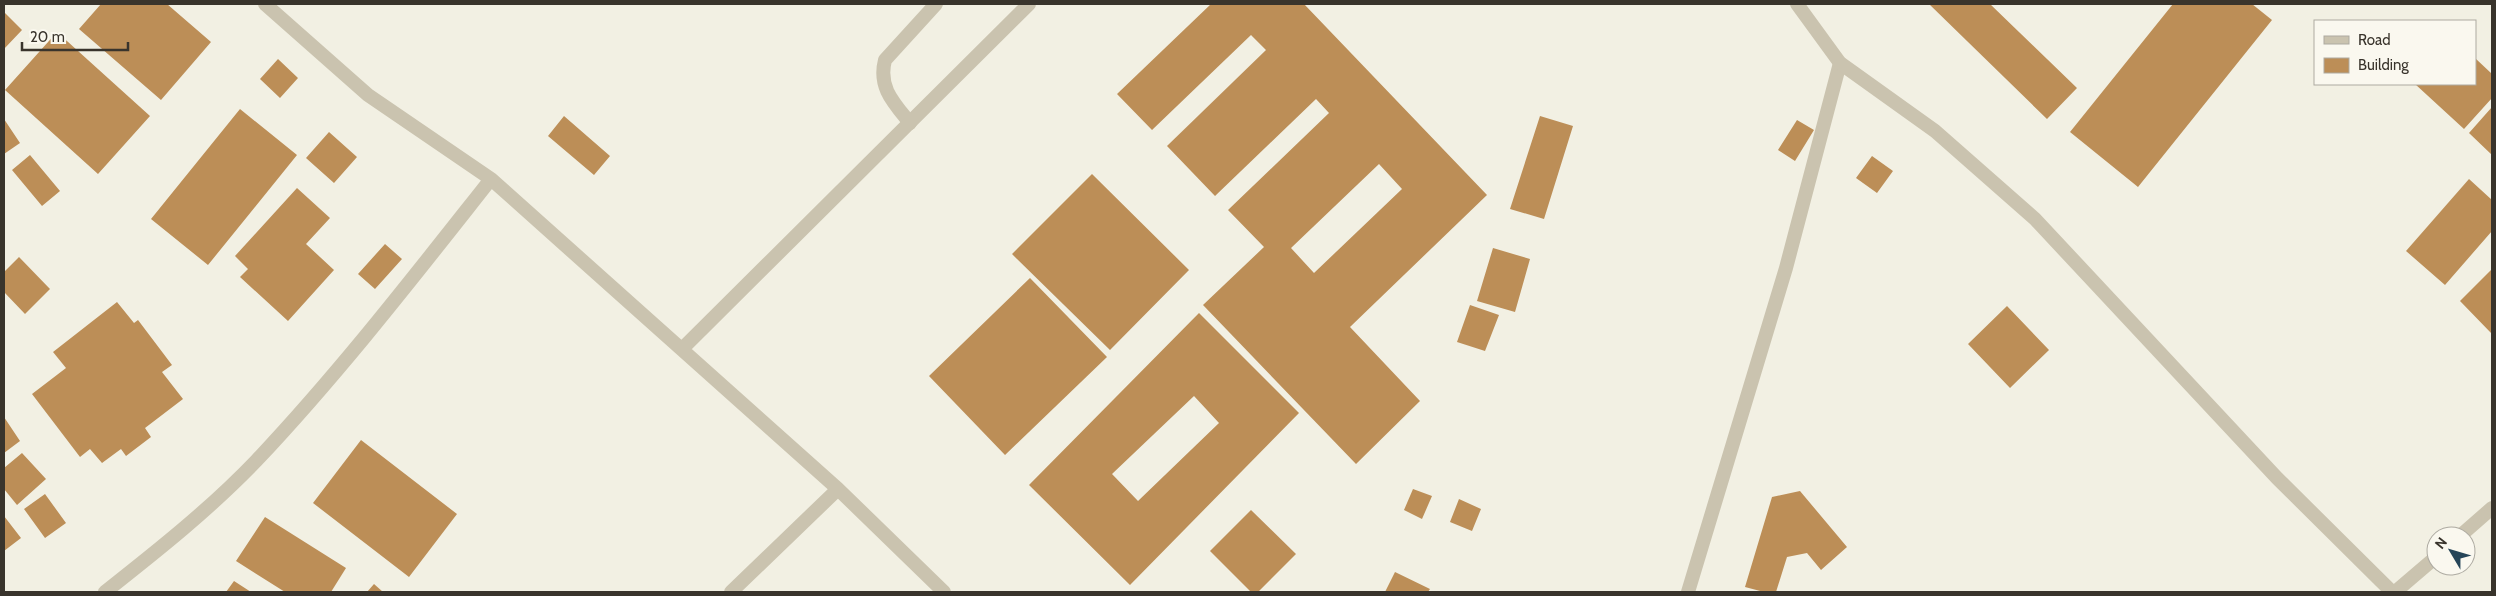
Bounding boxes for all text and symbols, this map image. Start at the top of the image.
scale bar [22,20,129,52]
legend [2314,20,2476,85]
text: 20 m [30,28,65,46]
text: Road [2358,31,2391,49]
text: Building [2358,56,2409,74]
north arrow [2426,526,2476,576]
text: N [2431,534,2451,552]

